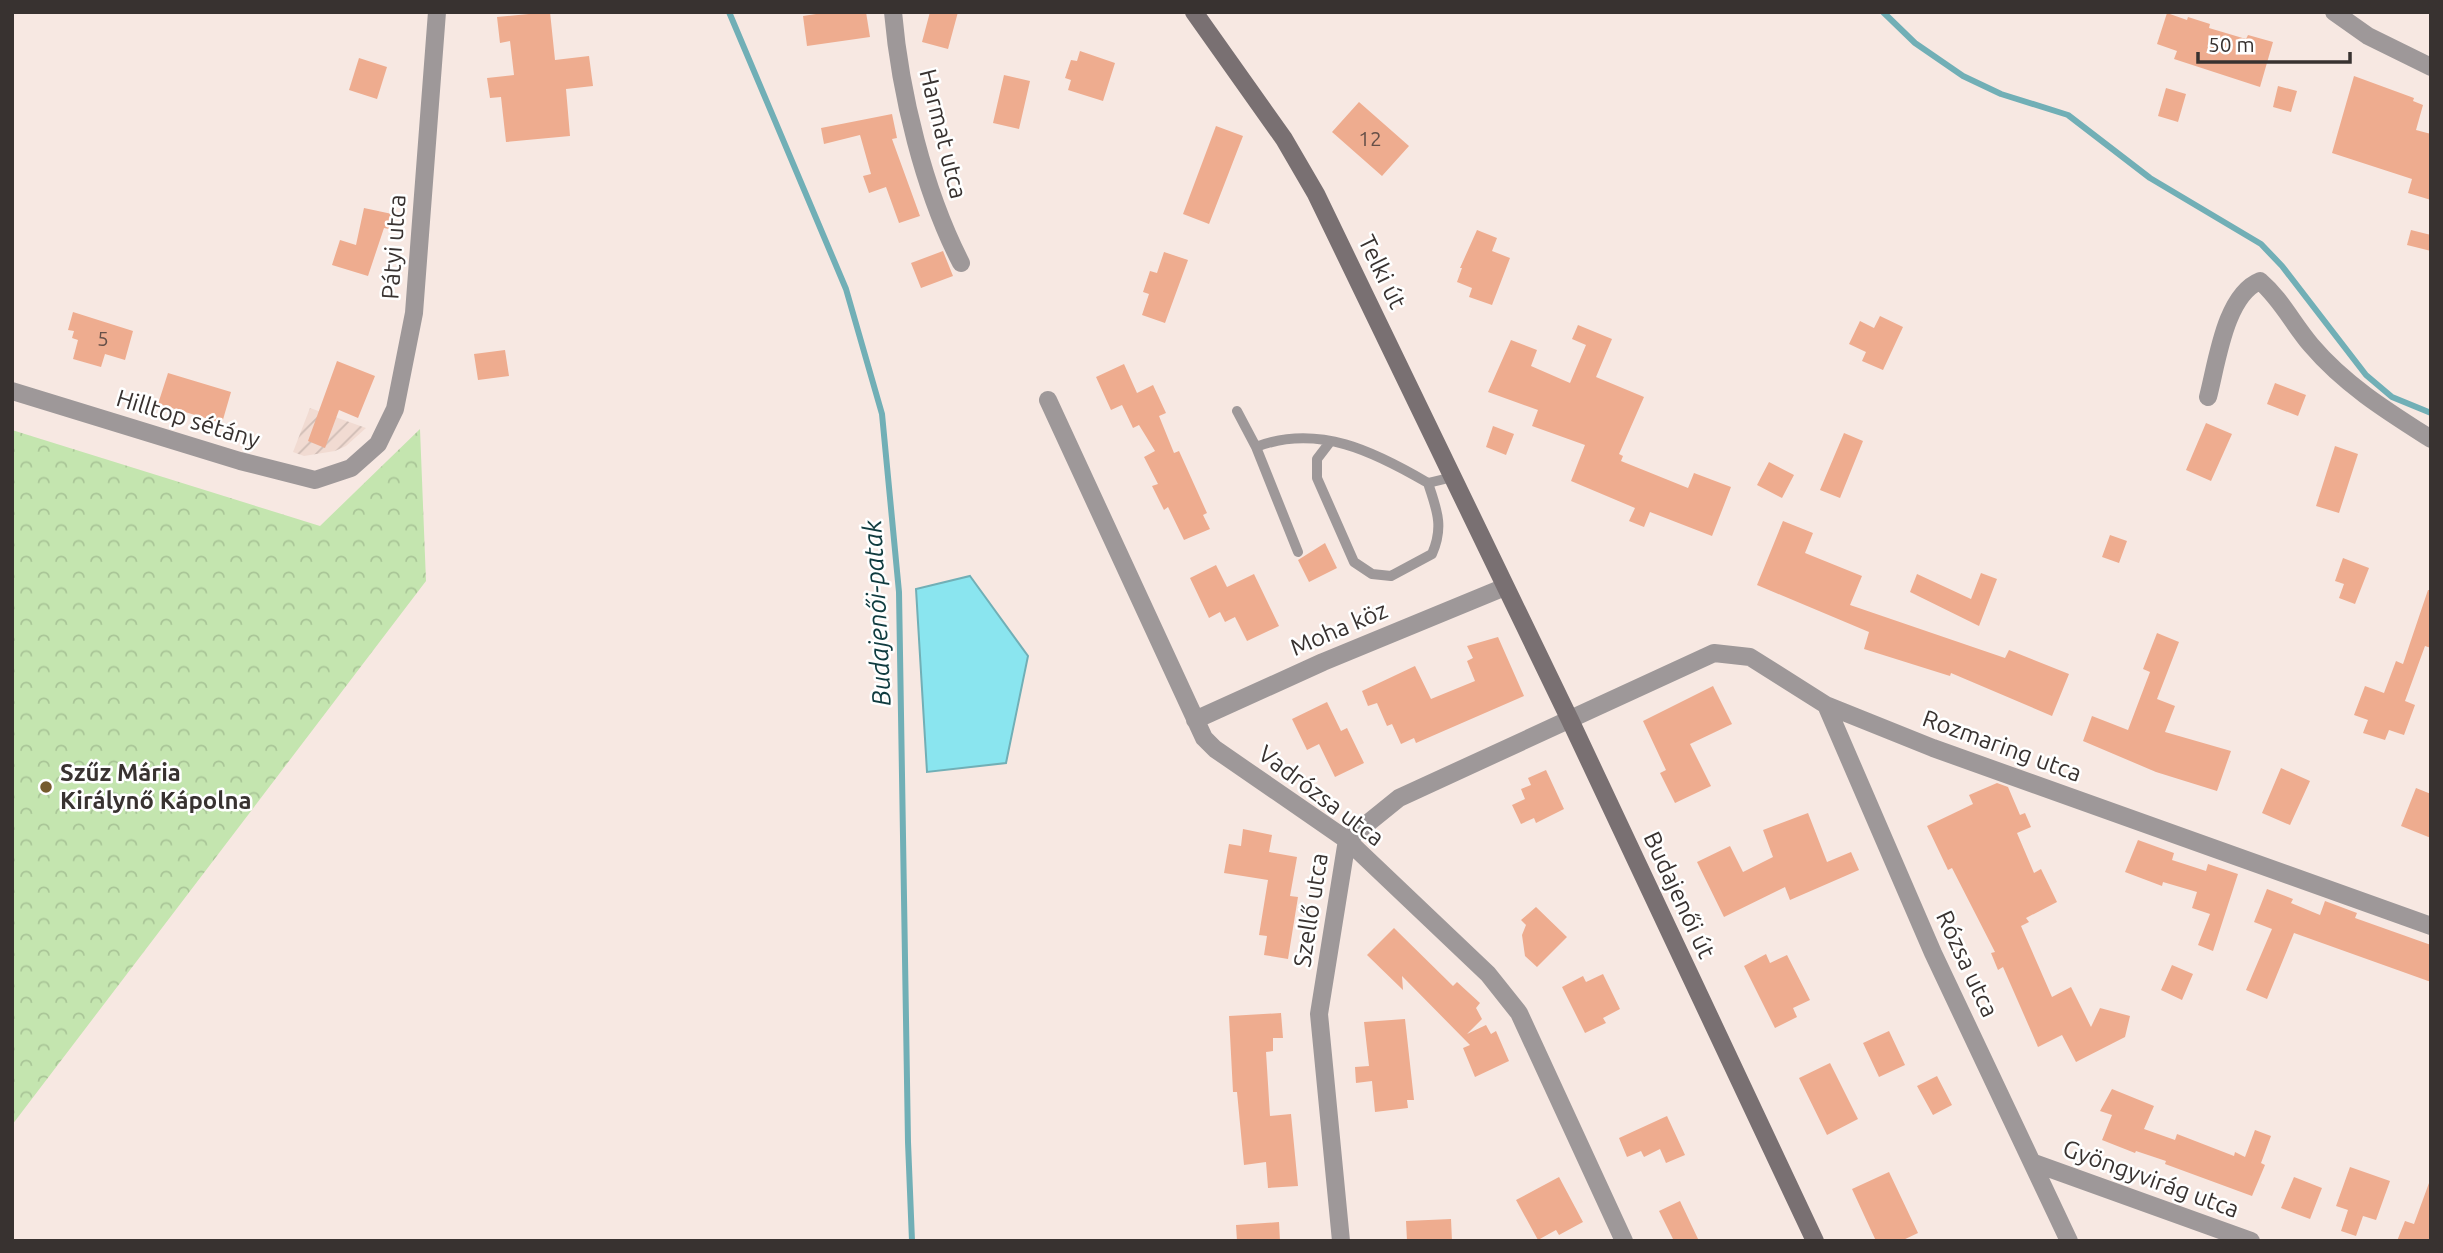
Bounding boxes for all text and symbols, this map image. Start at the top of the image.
scale bar [2198,21,2350,65]
text: 50 m [2208,32,2255,56]
street label: Harmat utca [914,66,973,202]
house number: 12 [1358,126,1382,150]
street label: Pátyi utca [376,193,411,300]
street label: Telki út [1353,231,1412,313]
house number: 5 [97,326,109,350]
street label: Hilltop sétány [113,384,264,453]
water label: Budajenői-patak [857,519,896,707]
street label: Moha köz [1286,596,1391,661]
street label: Rozmaring utca [1919,704,2085,787]
street label: Vadrózsa utca [1253,740,1389,851]
place label: Szűz Mária Királynő Kápolna [60,759,252,814]
marker: Szűz Mária Királynő Kápolna [38,779,54,795]
street label: Budajenői út [1638,827,1721,963]
street label: Szellő utca [1288,851,1333,969]
street label: Rózsa utca [1931,906,2004,1021]
street label: Gyöngyvirág utca [2059,1134,2243,1223]

